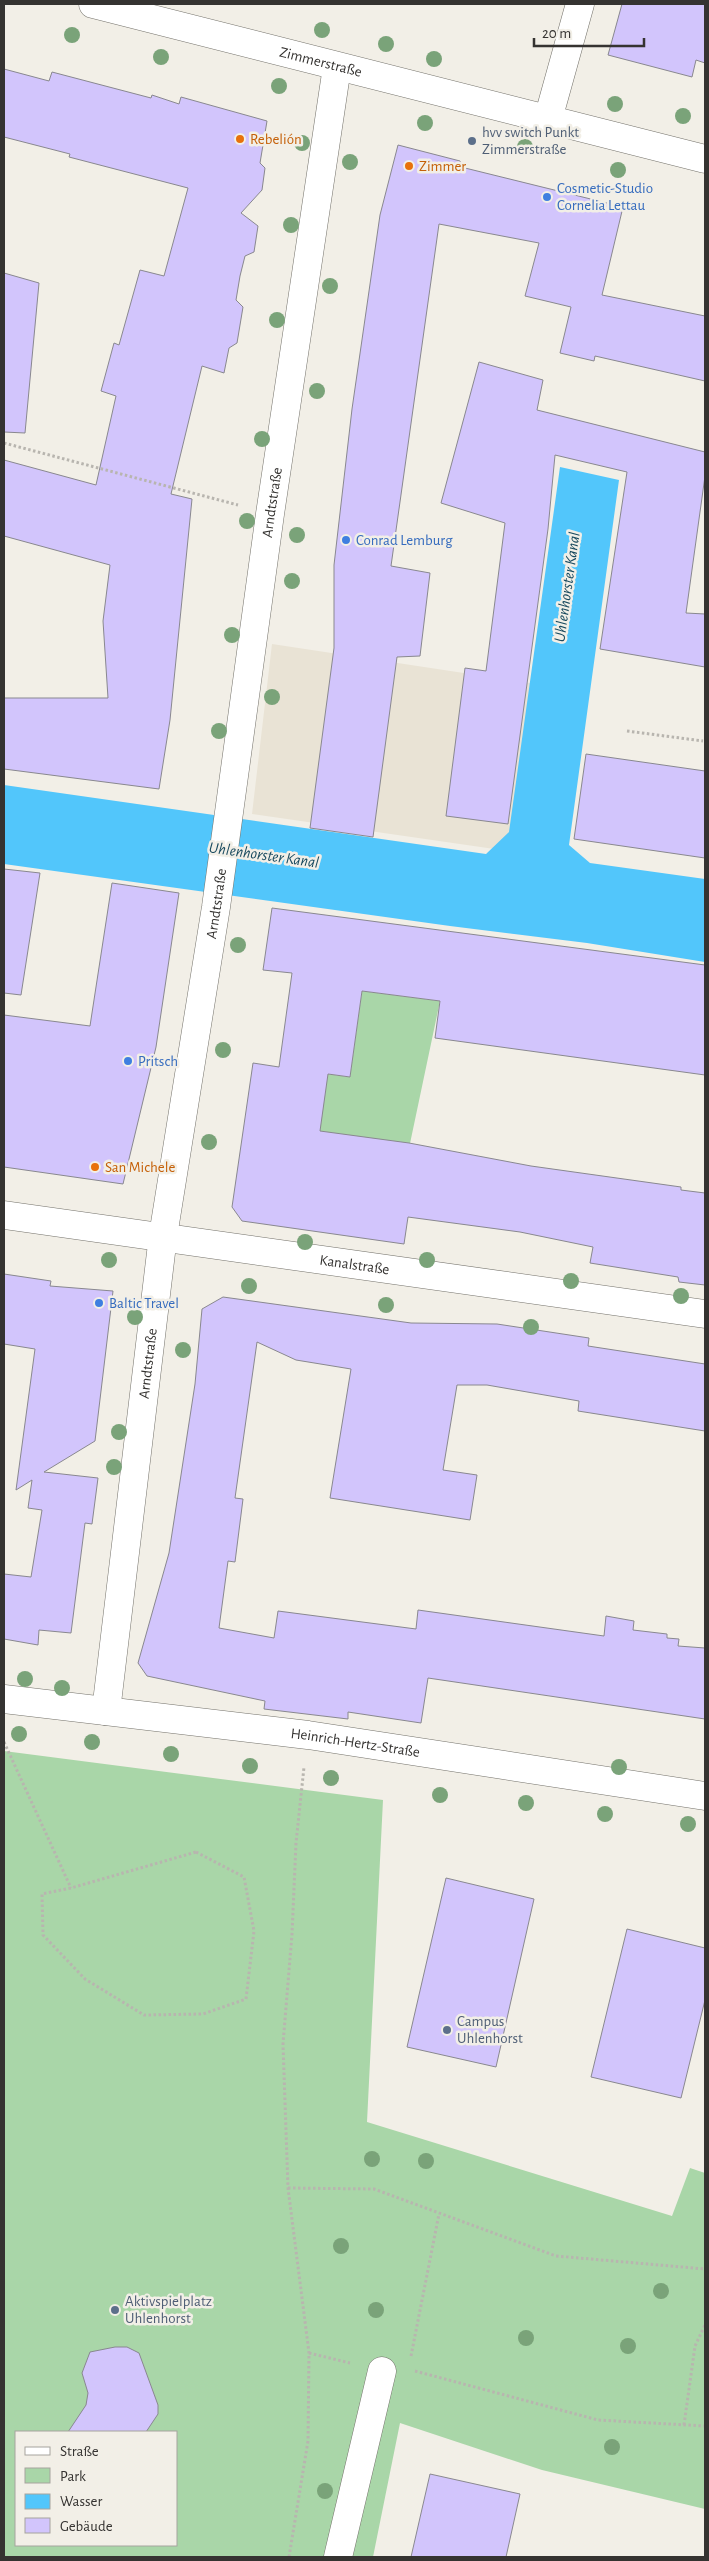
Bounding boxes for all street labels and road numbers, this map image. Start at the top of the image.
street label: Zimmerstraße [278,44,364,79]
street label: Arndtstraße [259,466,284,539]
street label: Arndtstraße [203,867,229,940]
street label: Kanalstraße [319,1252,391,1277]
street label: Arndtstraße [136,1327,159,1400]
street label: Heinrich-Hertz-Straße [290,1726,421,1760]

